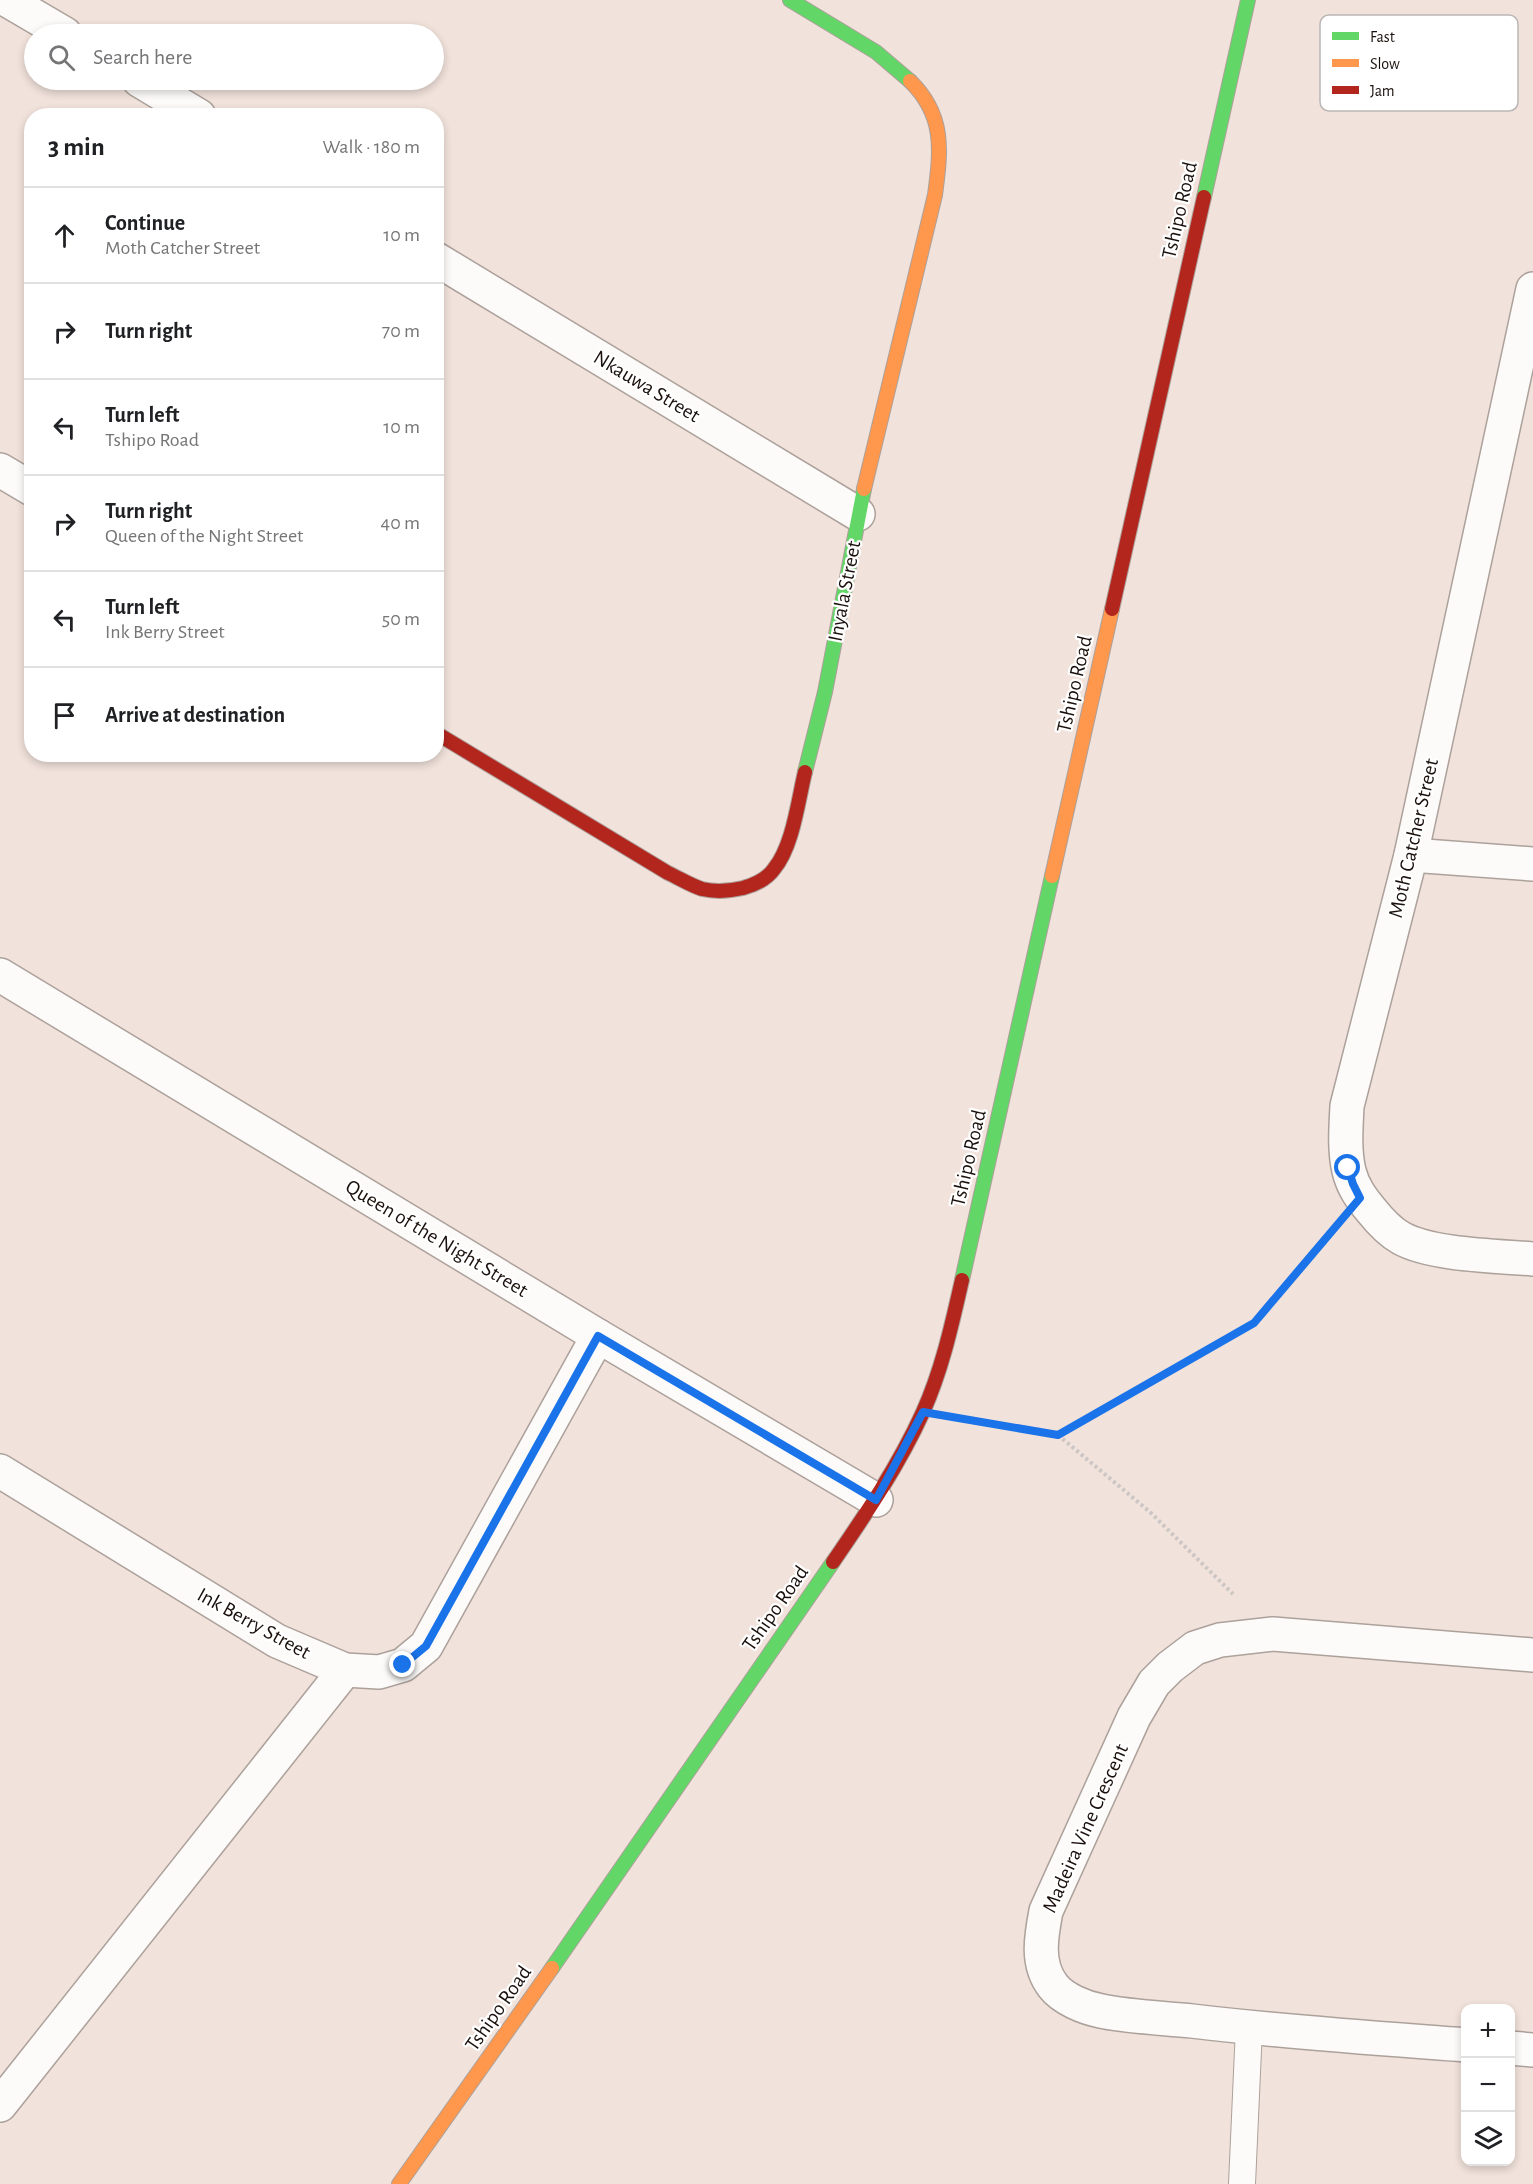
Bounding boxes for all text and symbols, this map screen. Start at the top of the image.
legend [1320,15,1518,111]
search box [24,24,444,90]
text: Fast [1370,29,1395,45]
icon: search [45,41,78,74]
text: Search here [93,46,192,68]
text: Slow [1370,56,1400,72]
text: Jam [1370,83,1395,99]
text: 3 min [48,134,105,160]
text: Walk · 180 m [323,137,420,157]
street label: Tshipo Road [1158,159,1201,261]
text: Continue [105,212,185,234]
icon: ahead [48,219,81,252]
text: 10 m [383,225,420,245]
text: Moth Catcher Street [105,238,260,258]
icon: right [48,315,81,348]
text: Turn right [105,320,192,342]
text: 70 m [382,321,420,341]
street label: Nkauwa Street [590,347,704,426]
text: Turn left [105,404,179,426]
icon: left [48,411,81,444]
text: 10 m [383,417,420,437]
text: Tshipo Road [105,430,199,450]
text: Turn right [105,500,192,522]
icon: right [48,507,81,540]
text: 40 m [381,513,420,533]
text: Queen of the Night Street [105,526,304,546]
street label: Inyala Street [824,539,865,643]
text: Turn left [105,596,179,618]
icon: left [48,603,81,636]
text: 50 m [382,609,420,629]
text: Ink Berry Street [105,622,225,642]
street label: Tshipo Road [1053,633,1096,735]
icon: arrive [48,699,81,732]
text: Arrive at destination [105,704,285,726]
street label: Moth Catcher Street [1385,756,1442,920]
street label: Tshipo Road [947,1107,990,1209]
route start [1334,1154,1360,1180]
street label: Queen of the Night Street [342,1176,532,1301]
street label: Tshipo Road [738,1562,812,1655]
street label: Ink Berry Street [194,1584,314,1663]
route end [389,1651,415,1677]
street label: Madeira Vine Crescent [1039,1740,1132,1916]
street label: Tshipo Road [461,1962,535,2055]
map controls [1461,2004,1515,2166]
button: + [1461,2004,1515,2058]
button: − [1461,2058,1515,2112]
button: layers [1461,2112,1515,2166]

